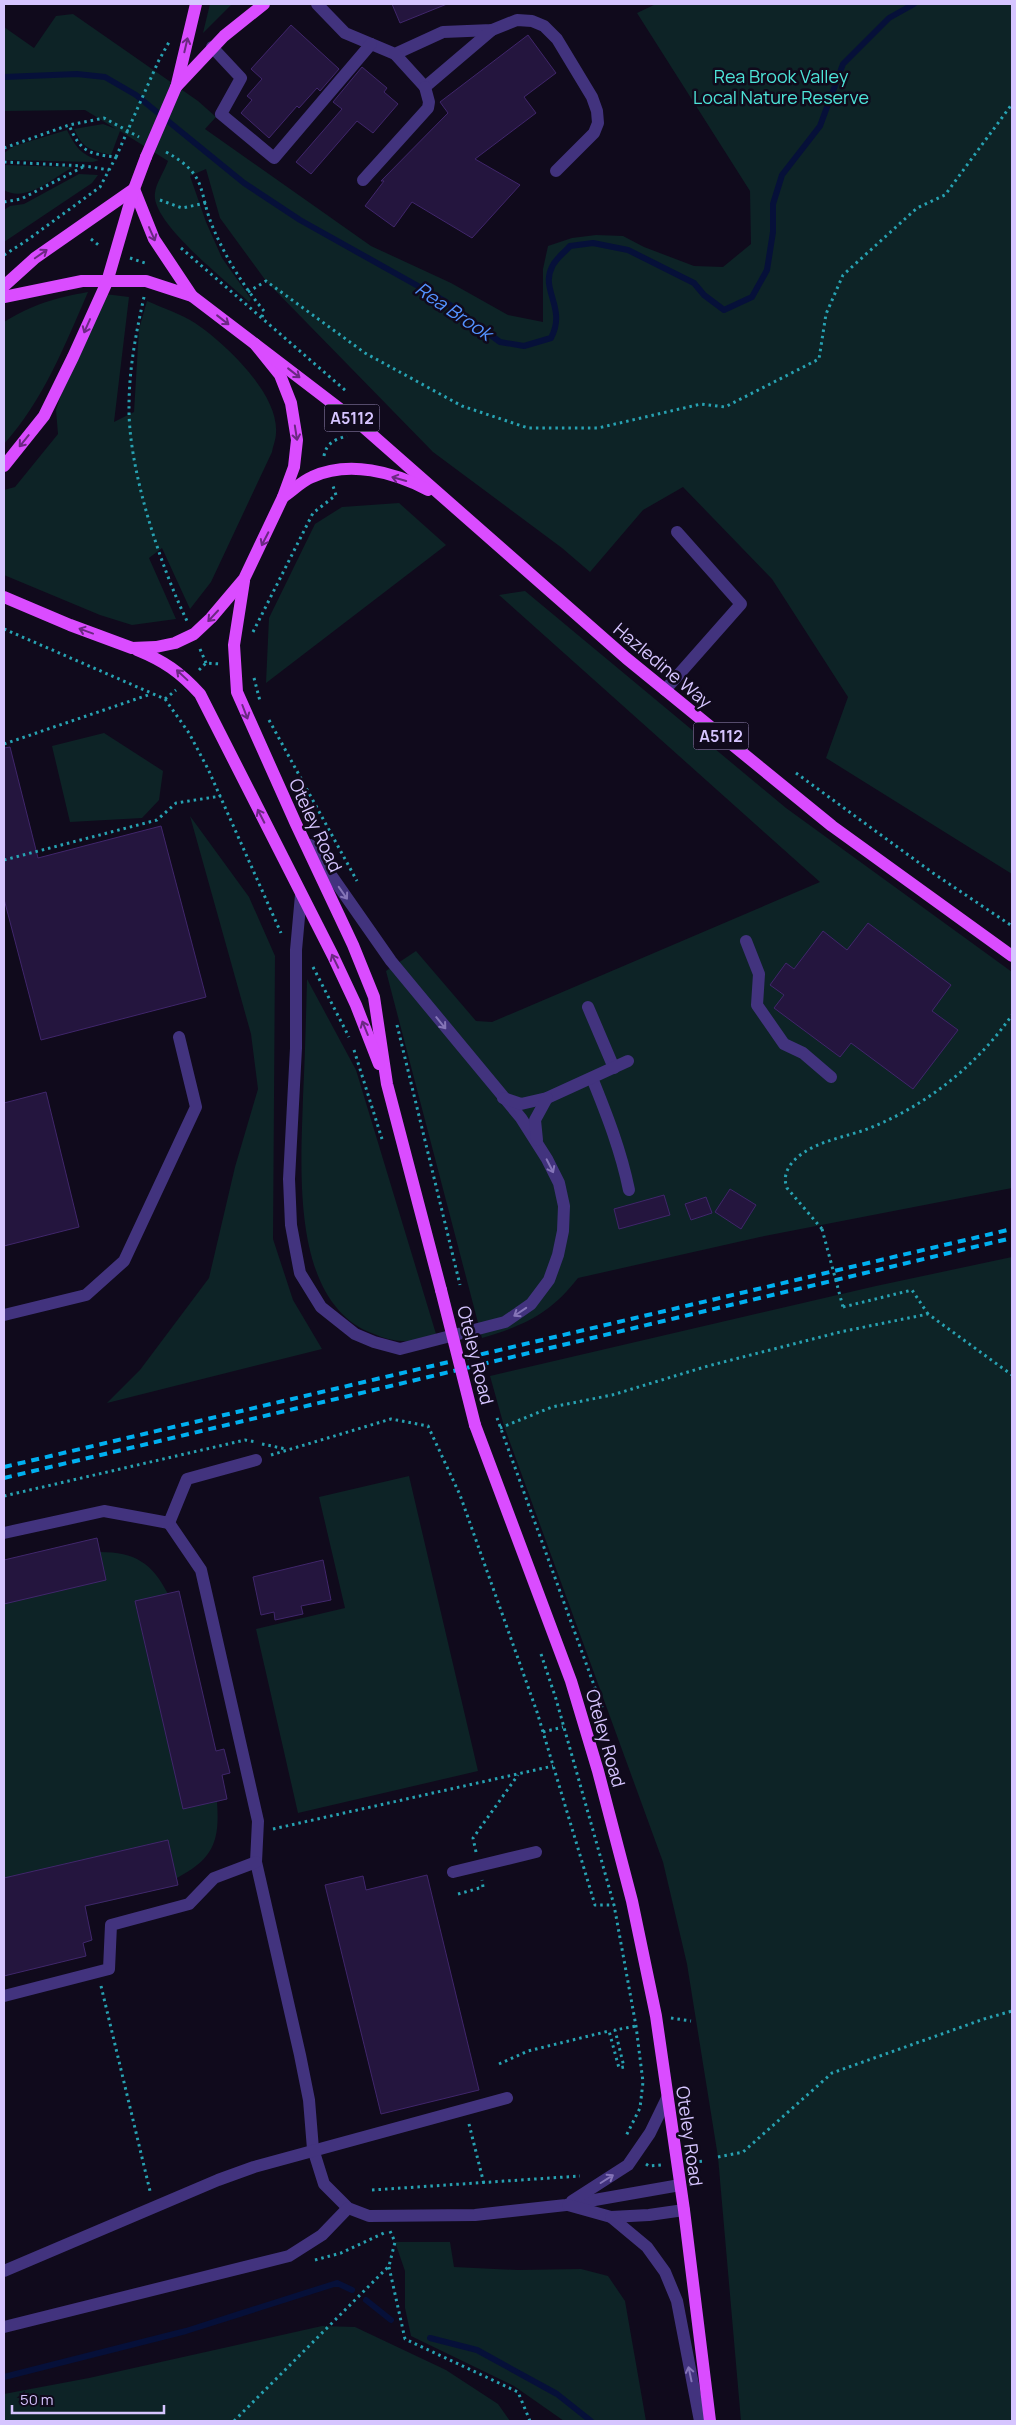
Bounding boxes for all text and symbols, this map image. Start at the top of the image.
one-way arrow [182,38,191,54]
park label: Rea Brook Valley Local Nature Reserve [693,64,869,109]
one-way arrow [148,226,158,241]
one-way arrow [34,249,48,259]
water label: Rea Brook [410,276,500,348]
one-way arrow [217,314,230,325]
one-way arrow [82,318,91,333]
one-way arrow [287,367,300,378]
road number: A5112 [324,404,380,432]
one-way arrow [291,425,301,441]
one-way arrow [19,434,30,447]
one-way arrow [392,473,408,483]
one-way arrow [260,531,270,546]
one-way arrow [207,610,219,622]
street label: Hazledine Way [609,617,718,713]
one-way arrow [79,626,94,635]
one-way arrow [175,669,188,681]
one-way arrow [240,704,250,719]
road number: A5112 [694,722,748,749]
street label: Oteley Road [284,774,348,876]
one-way arrow [256,809,266,824]
one-way arrow [338,886,348,900]
one-way arrow [330,954,339,969]
one-way arrow [436,1016,447,1029]
one-way arrow [360,1021,369,1036]
one-way arrow [546,1158,555,1173]
street label: Oteley Road [452,1303,500,1407]
one-way arrow [513,1306,527,1317]
street label: Oteley Road [581,1686,631,1790]
street label: Oteley Road [671,2084,709,2188]
one-way arrow [600,2173,614,2183]
one-way arrow [684,2366,694,2382]
scale bar [12,2382,165,2414]
text: 50 m [20,2389,54,2410]

